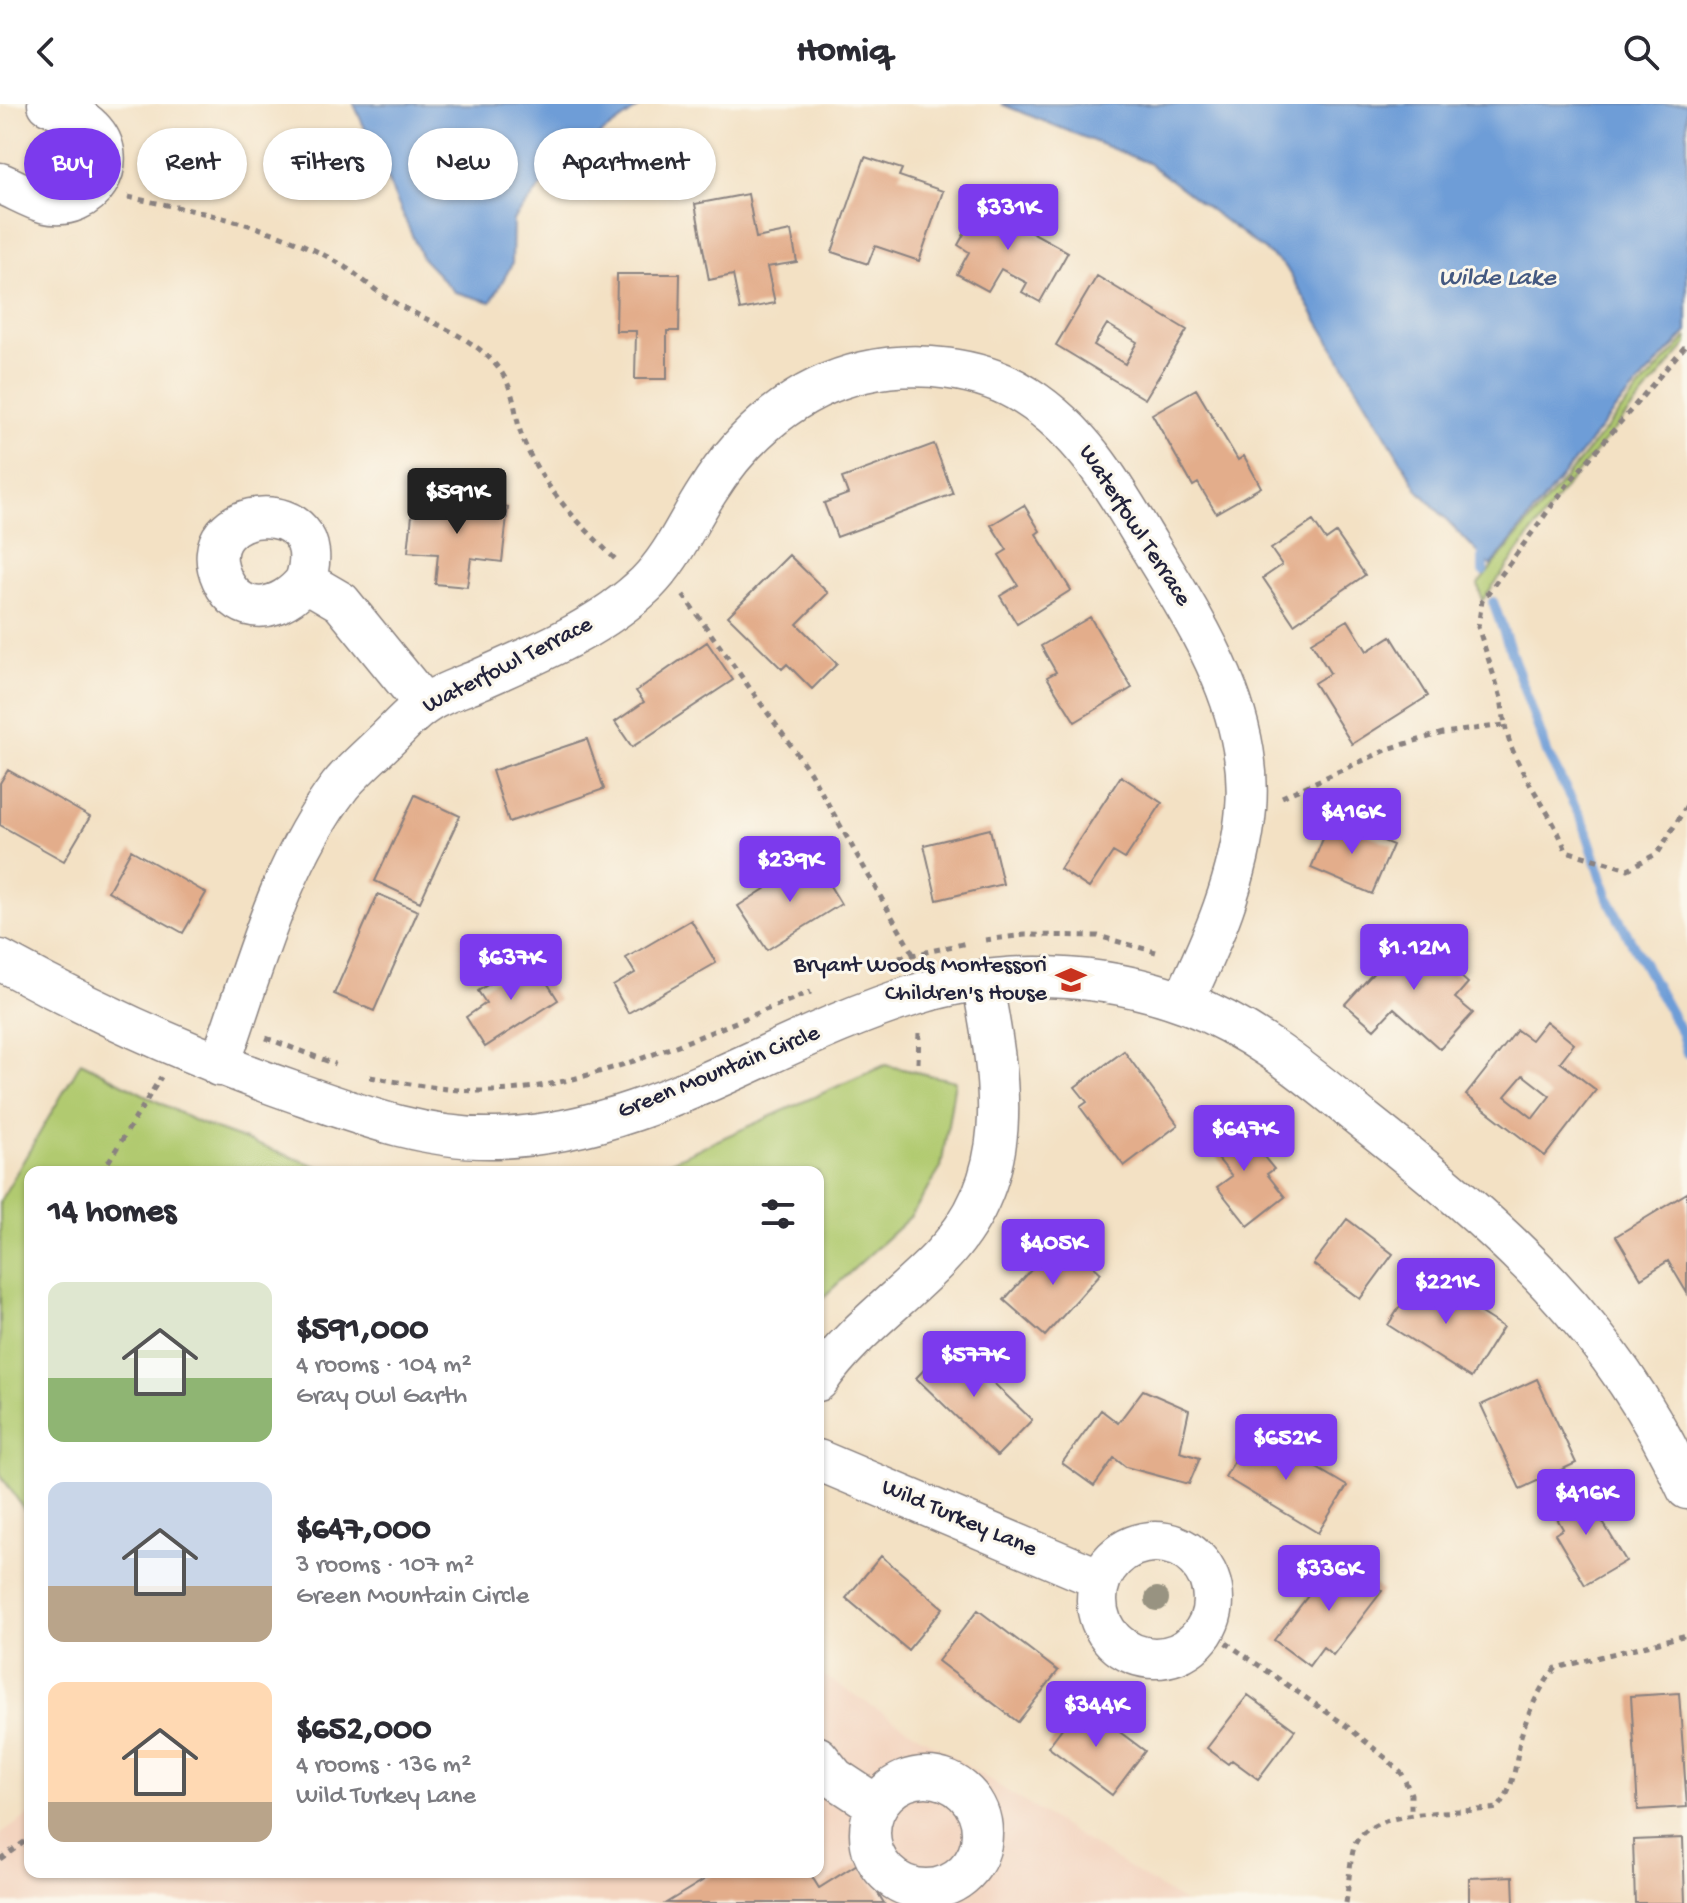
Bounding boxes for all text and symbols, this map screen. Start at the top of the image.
icon: back [24,30,68,74]
icon: search [1619,30,1663,74]
text: Homiq [796,31,891,74]
chip: Buy [24,128,121,200]
chip: Rent [137,128,247,200]
chip: Filters [263,128,392,200]
chip: New [408,128,518,200]
chip: Apartment [534,128,716,200]
pin: $331K [952,184,1064,252]
text: $331K [976,194,1040,225]
water label: Wilde Lake [1438,264,1557,295]
street label: Waterfowl Terrace [1071,440,1197,613]
pin: $591K [401,468,513,536]
text: $591K [425,478,489,509]
street label: Waterfowl Terrace [418,611,598,721]
pin: $416K [1296,788,1408,856]
text: $416K [1321,798,1383,829]
pin: $239K [734,836,846,904]
text: $239K [757,846,823,877]
pin: $1.12M [1349,924,1479,992]
pin: $637K [455,934,567,1002]
text: $1.12M [1378,934,1450,965]
text: $637K [478,944,544,975]
place label: Bryant Woods Montessori Children's House [793,952,1048,1009]
school or university icon: Bryant Woods Montessori Children's House [1054,963,1088,997]
street label: Green Mountain Circle [614,1019,825,1127]
pin: $647K [1188,1105,1300,1173]
text: $647K [1212,1115,1277,1146]
icon: filters [756,1192,800,1236]
text: 14 homes [48,1194,176,1234]
pin: $405K [997,1219,1109,1287]
text: $405K [1020,1229,1086,1260]
pin: $221K [1390,1258,1502,1326]
text: $221K [1415,1268,1477,1299]
text: $591,000 [296,1311,429,1351]
icon: home [112,1314,208,1410]
pin: $577K [918,1331,1030,1399]
text: $577K [941,1341,1007,1372]
text: 4 rooms · 104 m² [296,1351,472,1382]
text: Gray Owl Garth [296,1382,467,1413]
pin: $652K [1230,1414,1342,1482]
text: $652K [1253,1424,1319,1455]
pin: $416K [1530,1469,1642,1537]
street label: Wild Turkey Lane [877,1473,1042,1565]
text: $416K [1555,1479,1617,1510]
text: $647,000 [296,1511,431,1551]
icon: home [112,1514,208,1610]
pin: $336K [1273,1545,1385,1613]
text: 3 rooms · 107 m² [296,1551,474,1582]
text: $336K [1296,1555,1362,1586]
text: Green Mountain Circle [296,1582,529,1613]
pin: $344K [1040,1681,1152,1749]
text: $344K [1064,1691,1128,1722]
text: $652,000 [296,1711,432,1751]
icon: home [112,1714,208,1810]
text: 4 rooms · 136 m² [296,1751,471,1782]
text: Wild Turkey Lane [296,1782,476,1813]

